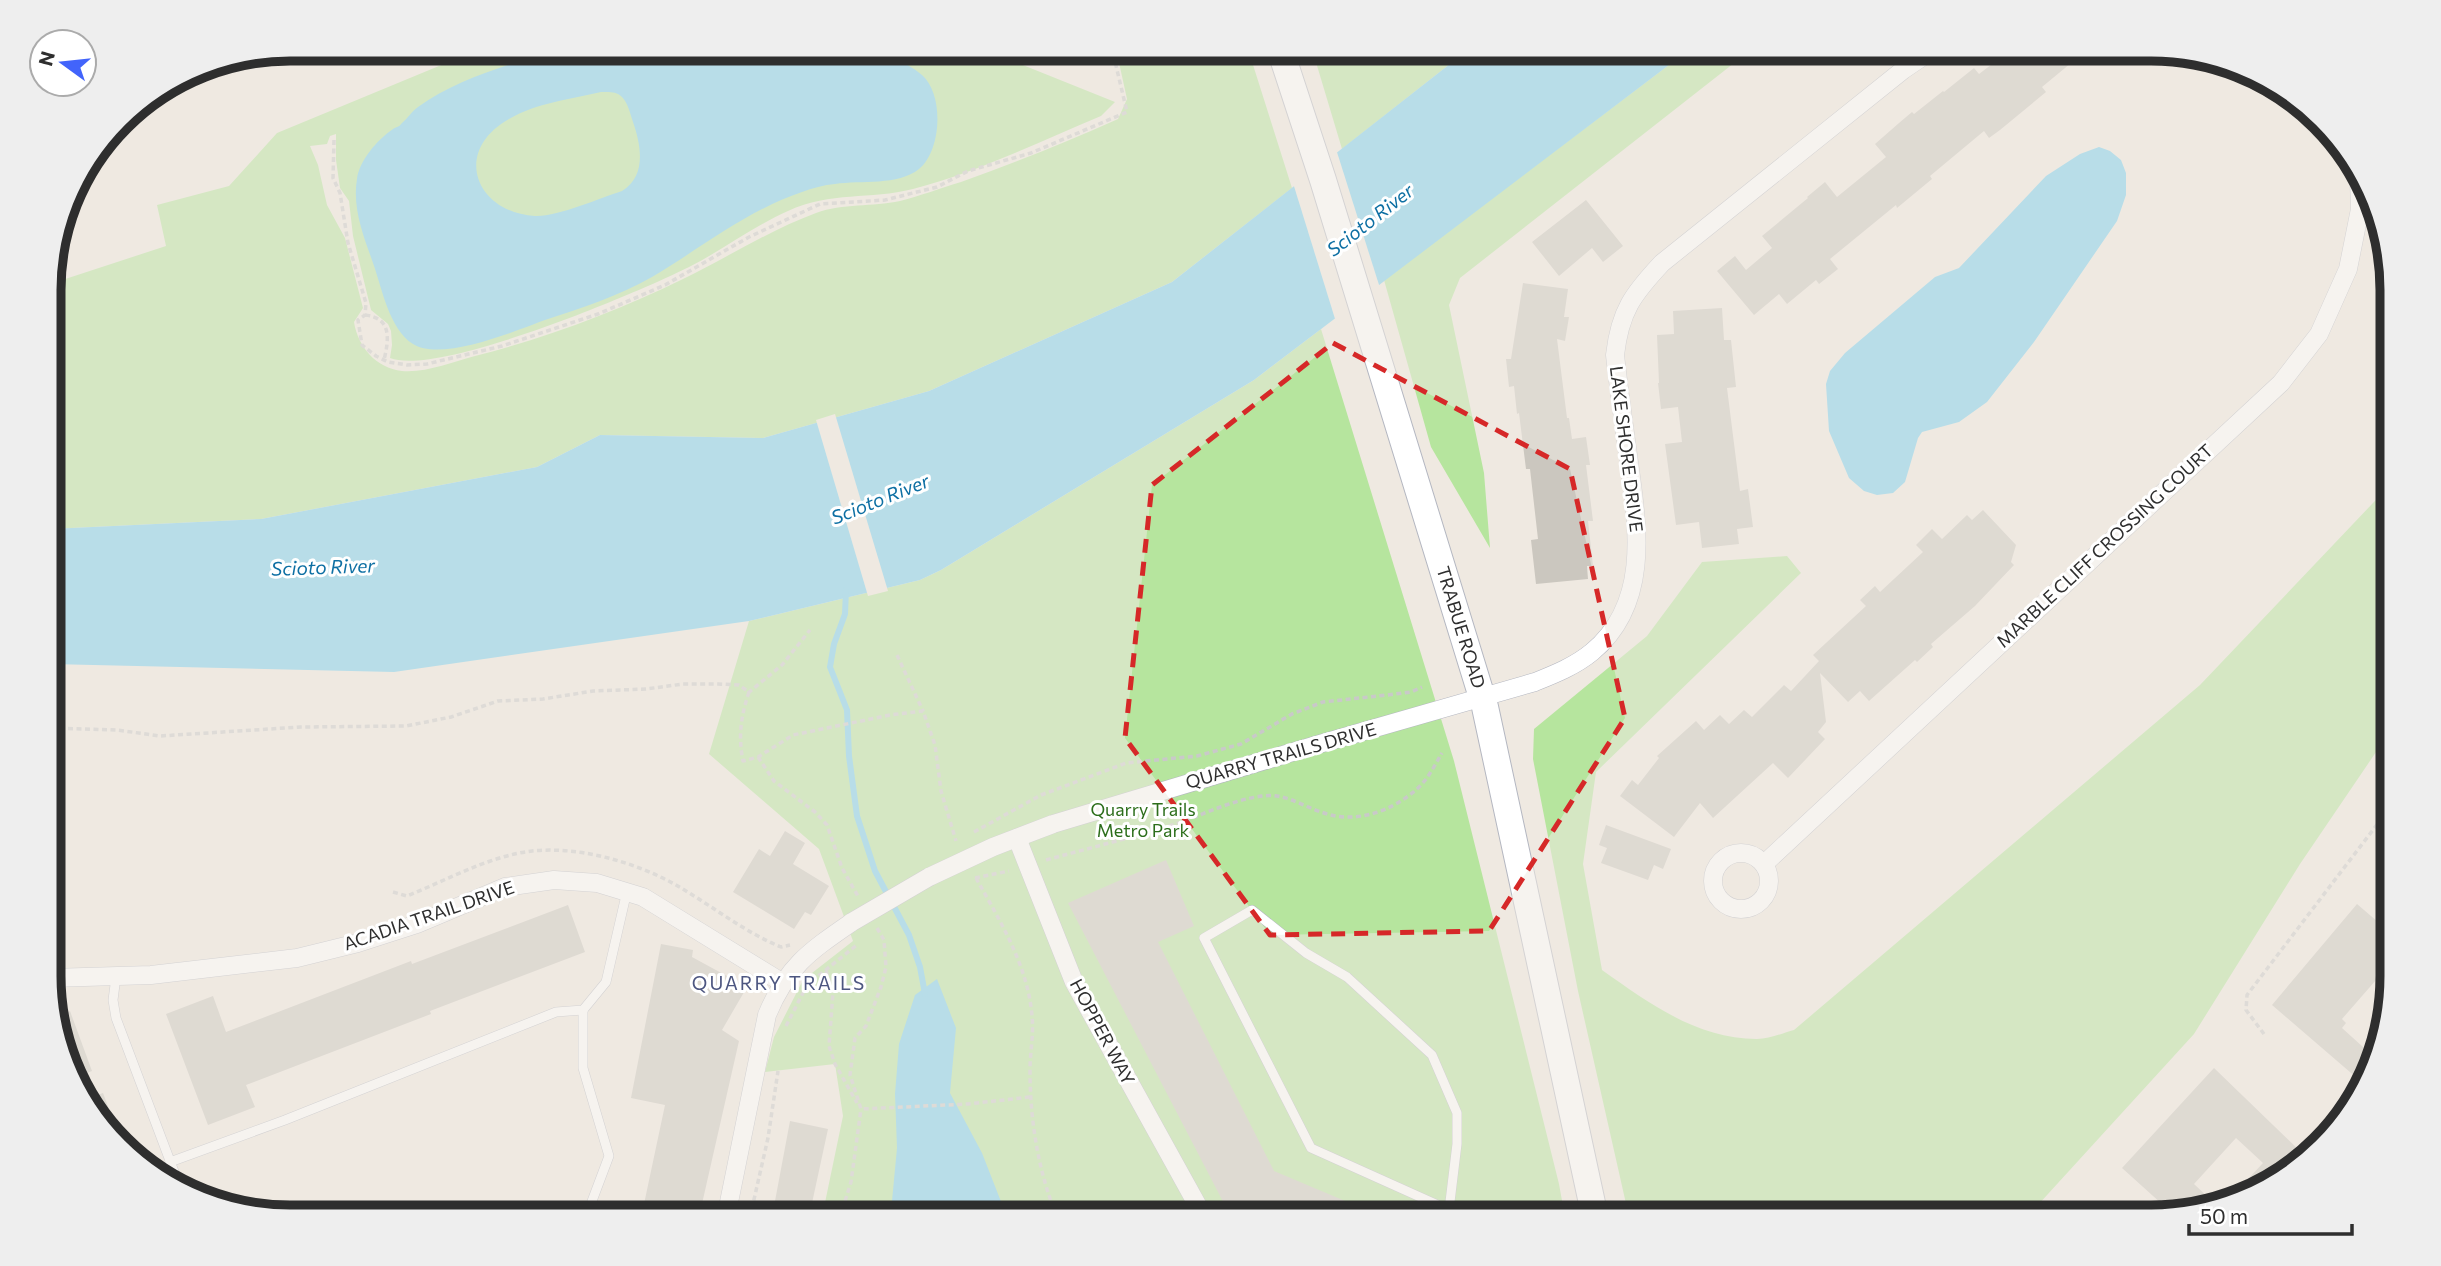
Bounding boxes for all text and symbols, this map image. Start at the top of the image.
north arrow [28,28,98,98]
text: N [33,49,59,68]
water label: Scioto River [1322,178,1419,261]
street label: LAKE SHORE DRIVE [1606,365,1648,533]
street label: MARBLE CLIFF CROSSING COURT [1991,439,2217,652]
water label: Scioto River [827,468,934,529]
water label: Scioto River [271,553,377,580]
street label: TRABUE ROAD [1432,563,1491,691]
street label: QUARRY TRAILS DRIVE [1183,717,1379,793]
park label: Quarry Trails Metro Park [1090,798,1196,841]
street label: ACADIA TRAIL DRIVE [340,876,517,955]
district label: QUARRY TRAILS [692,971,866,994]
street label: HOPPER WAY [1066,975,1140,1088]
scale bar [2189,1192,2352,1236]
text: 50 m [2200,1203,2248,1228]

